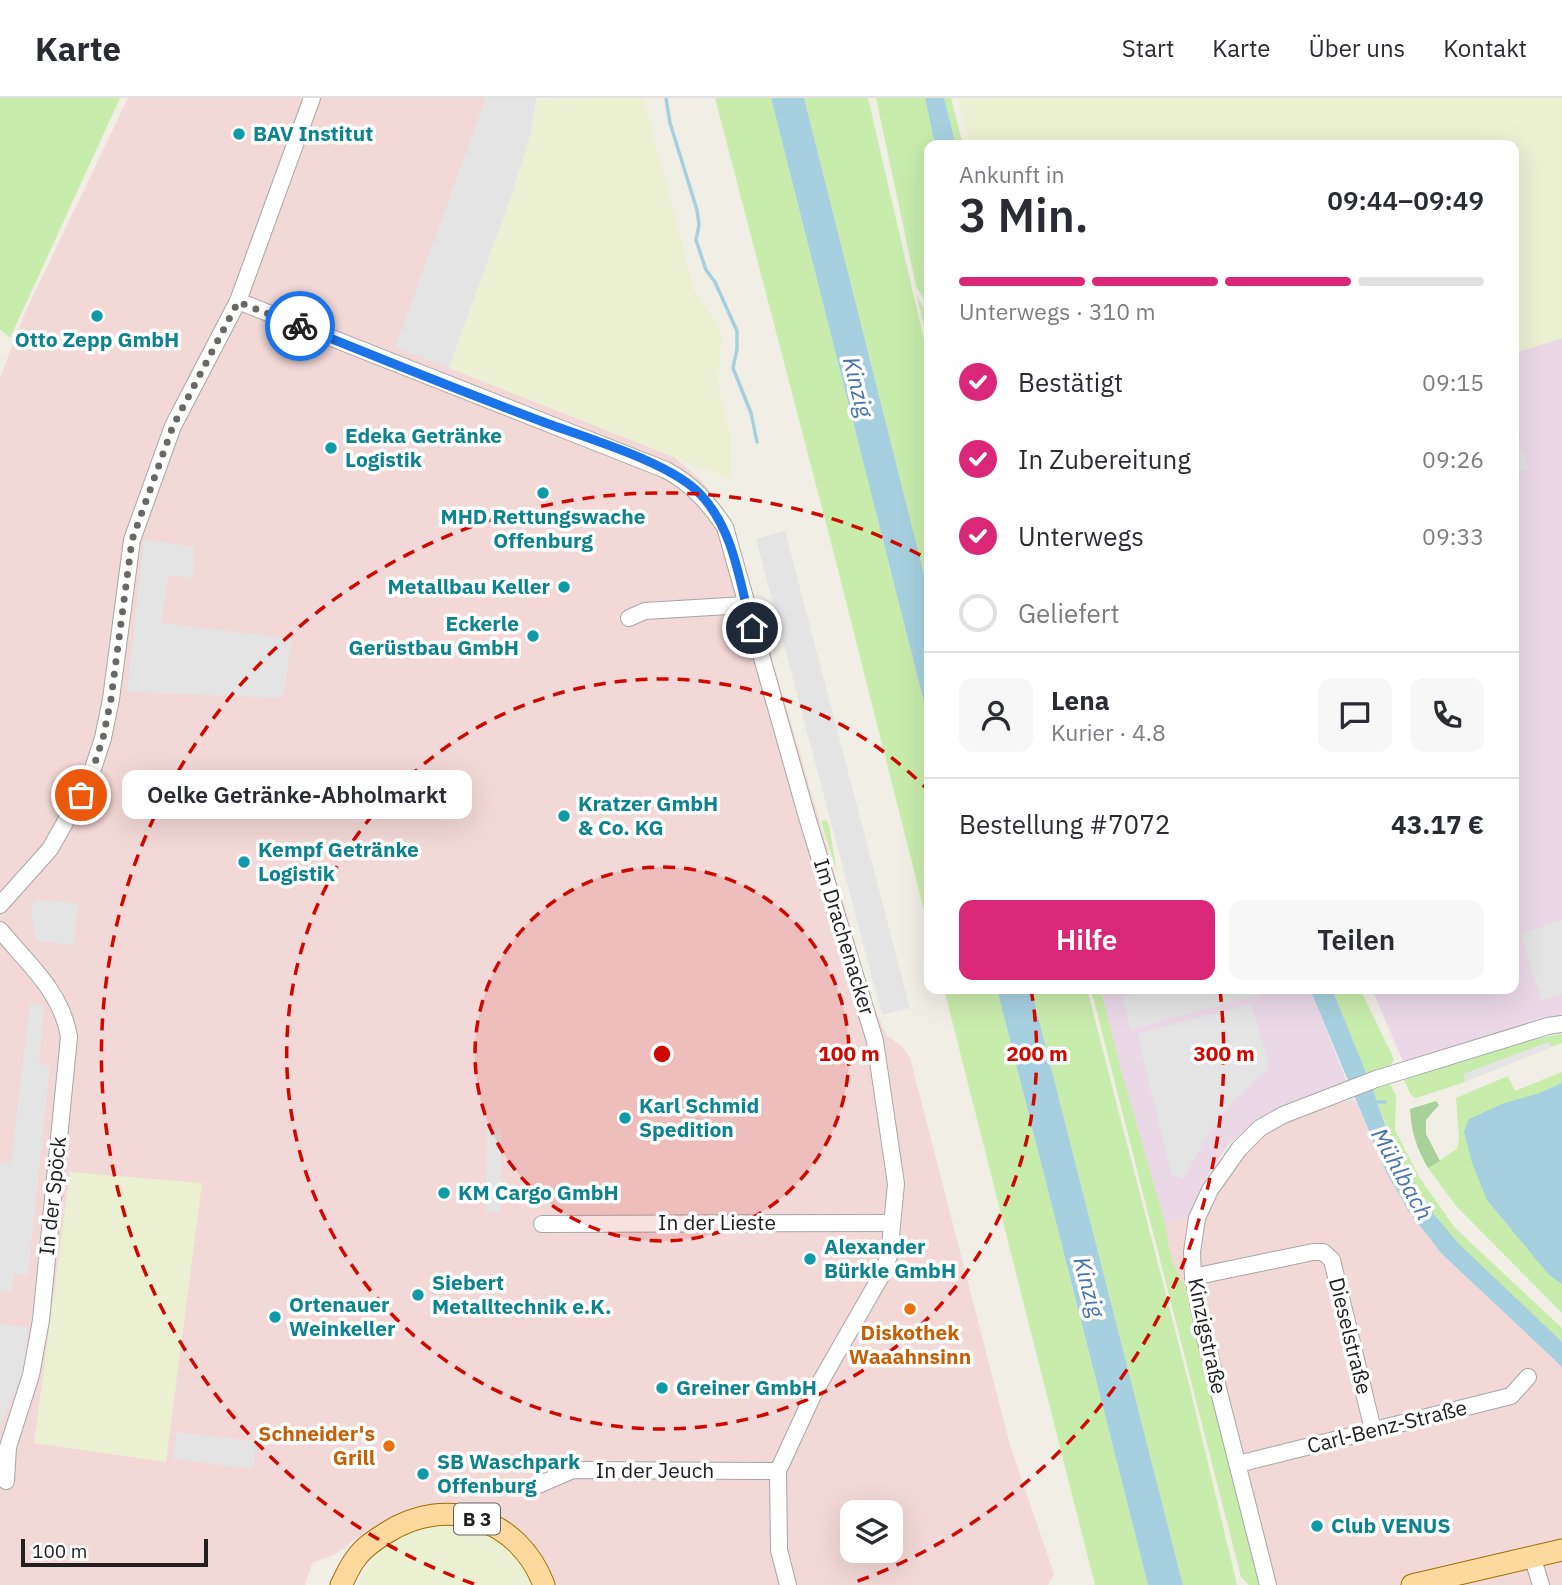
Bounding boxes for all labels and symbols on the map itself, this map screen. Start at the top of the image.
place label: BAV Institut [253,119,373,147]
marker: BAV Institut [231,126,247,142]
courier [265,291,335,361]
marker: Otto Zepp GmbH [89,308,105,324]
place label: Otto Zepp GmbH [15,325,179,353]
water label: Kinzig [837,353,881,421]
place label: Edeka Getränke Logistik [345,421,502,473]
marker: Edeka Getränke Logistik [323,440,339,456]
marker: MHD Rettungswache Offenburg [535,485,551,501]
place label: MHD Rettungswache Offenburg [440,502,646,554]
place label: Metallbau Keller [388,572,551,600]
marker: Metallbau Keller [556,579,572,595]
pin [722,598,782,658]
place label: Eckerle Gerüstbau GmbH [349,609,519,661]
marker: Eckerle Gerüstbau GmbH [525,628,541,644]
pin [51,765,111,825]
callout: Oelke Getränke-Abholmarkt [123,770,473,820]
place label: Kratzer GmbH & Co. KG [578,789,718,841]
marker: Kratzer GmbH & Co. KG [556,808,572,824]
place label: Kempf Getränke Logistik [258,835,419,887]
marker: Kempf Getränke Logistik [236,854,252,870]
street label: Im Drachenacker [808,855,882,1019]
text: 100 m [818,1039,880,1067]
text: 200 m [1006,1039,1068,1067]
text: 300 m [1193,1039,1255,1067]
centre of rings [650,1042,674,1066]
place label: Karl Schmid Spedition [639,1091,759,1143]
marker: Karl Schmid Spedition [617,1110,633,1126]
water label: Mühlbach [1365,1122,1440,1225]
street label: In der Spöck [32,1135,72,1257]
place label: KM Cargo GmbH [458,1178,619,1206]
marker: KM Cargo GmbH [436,1185,452,1201]
street label: In der Lieste [658,1208,776,1236]
place label: Alexander Bürkle GmbH [824,1232,956,1284]
marker: Alexander Bürkle GmbH [802,1251,818,1267]
water label: Kinzig [1068,1253,1113,1322]
place label: Siebert Metalltechnik e.K. [432,1268,612,1320]
street label: Dieselstraße [1323,1274,1379,1397]
street label: Kinzigstraße [1182,1275,1234,1396]
marker: Siebert Metalltechnik e.K. [410,1287,426,1303]
place label: Ortenauer Weinkeller [289,1290,396,1342]
marker: Diskothek Waaahnsinn [902,1301,918,1317]
marker: Ortenauer Weinkeller [267,1309,283,1325]
place label: Diskothek Waaahnsinn [849,1318,971,1370]
place label: Greiner GmbH [676,1373,817,1401]
marker: Greiner GmbH [654,1380,670,1396]
street label: Carl-Benz-Straße [1304,1393,1470,1459]
place label: Schneider's Grill [258,1419,375,1471]
marker: Schneider's Grill [381,1438,397,1454]
place label: SB Waschpark Offenburg [437,1447,581,1499]
street label: In der Jeuch [596,1456,714,1484]
marker: SB Waschpark Offenburg [415,1466,431,1482]
road number: B 3 [454,1504,500,1534]
place label: Club VENUS [1331,1511,1451,1539]
marker: Club VENUS [1309,1518,1325,1534]
scale bar [21,1536,208,1568]

